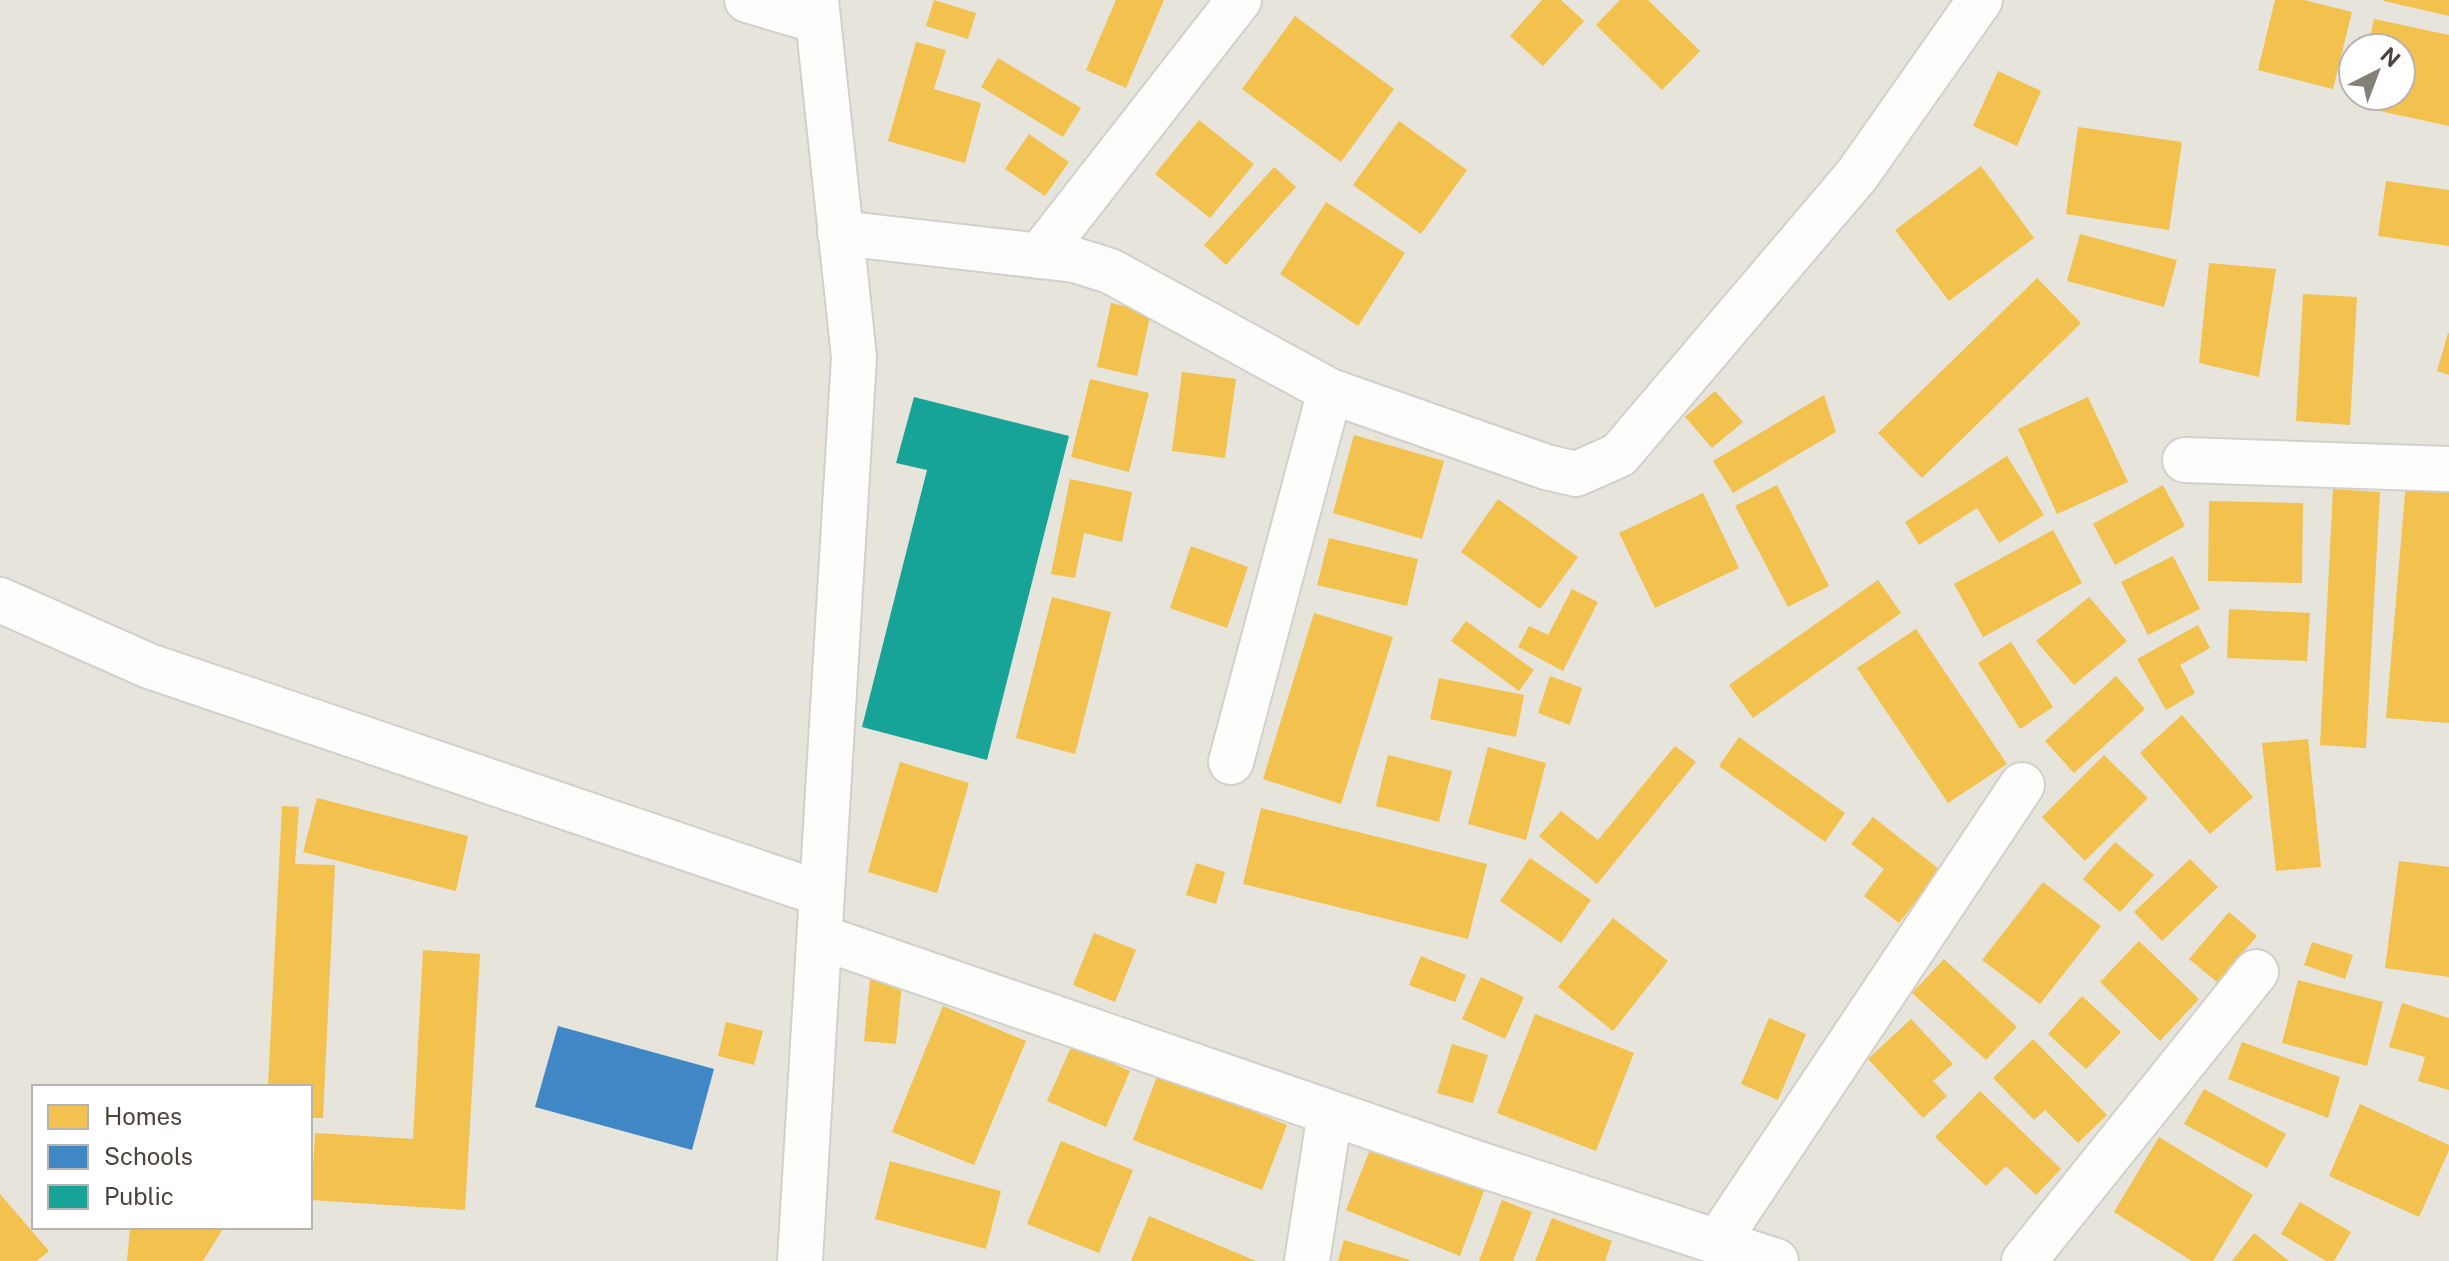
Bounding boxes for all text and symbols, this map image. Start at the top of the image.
north arrow [2337,32,2417,112]
text: N [2375,42,2405,73]
legend [32,1085,312,1229]
text: Homes [104,1102,182,1130]
text: Schools [104,1142,193,1170]
text: Public [104,1182,174,1210]

